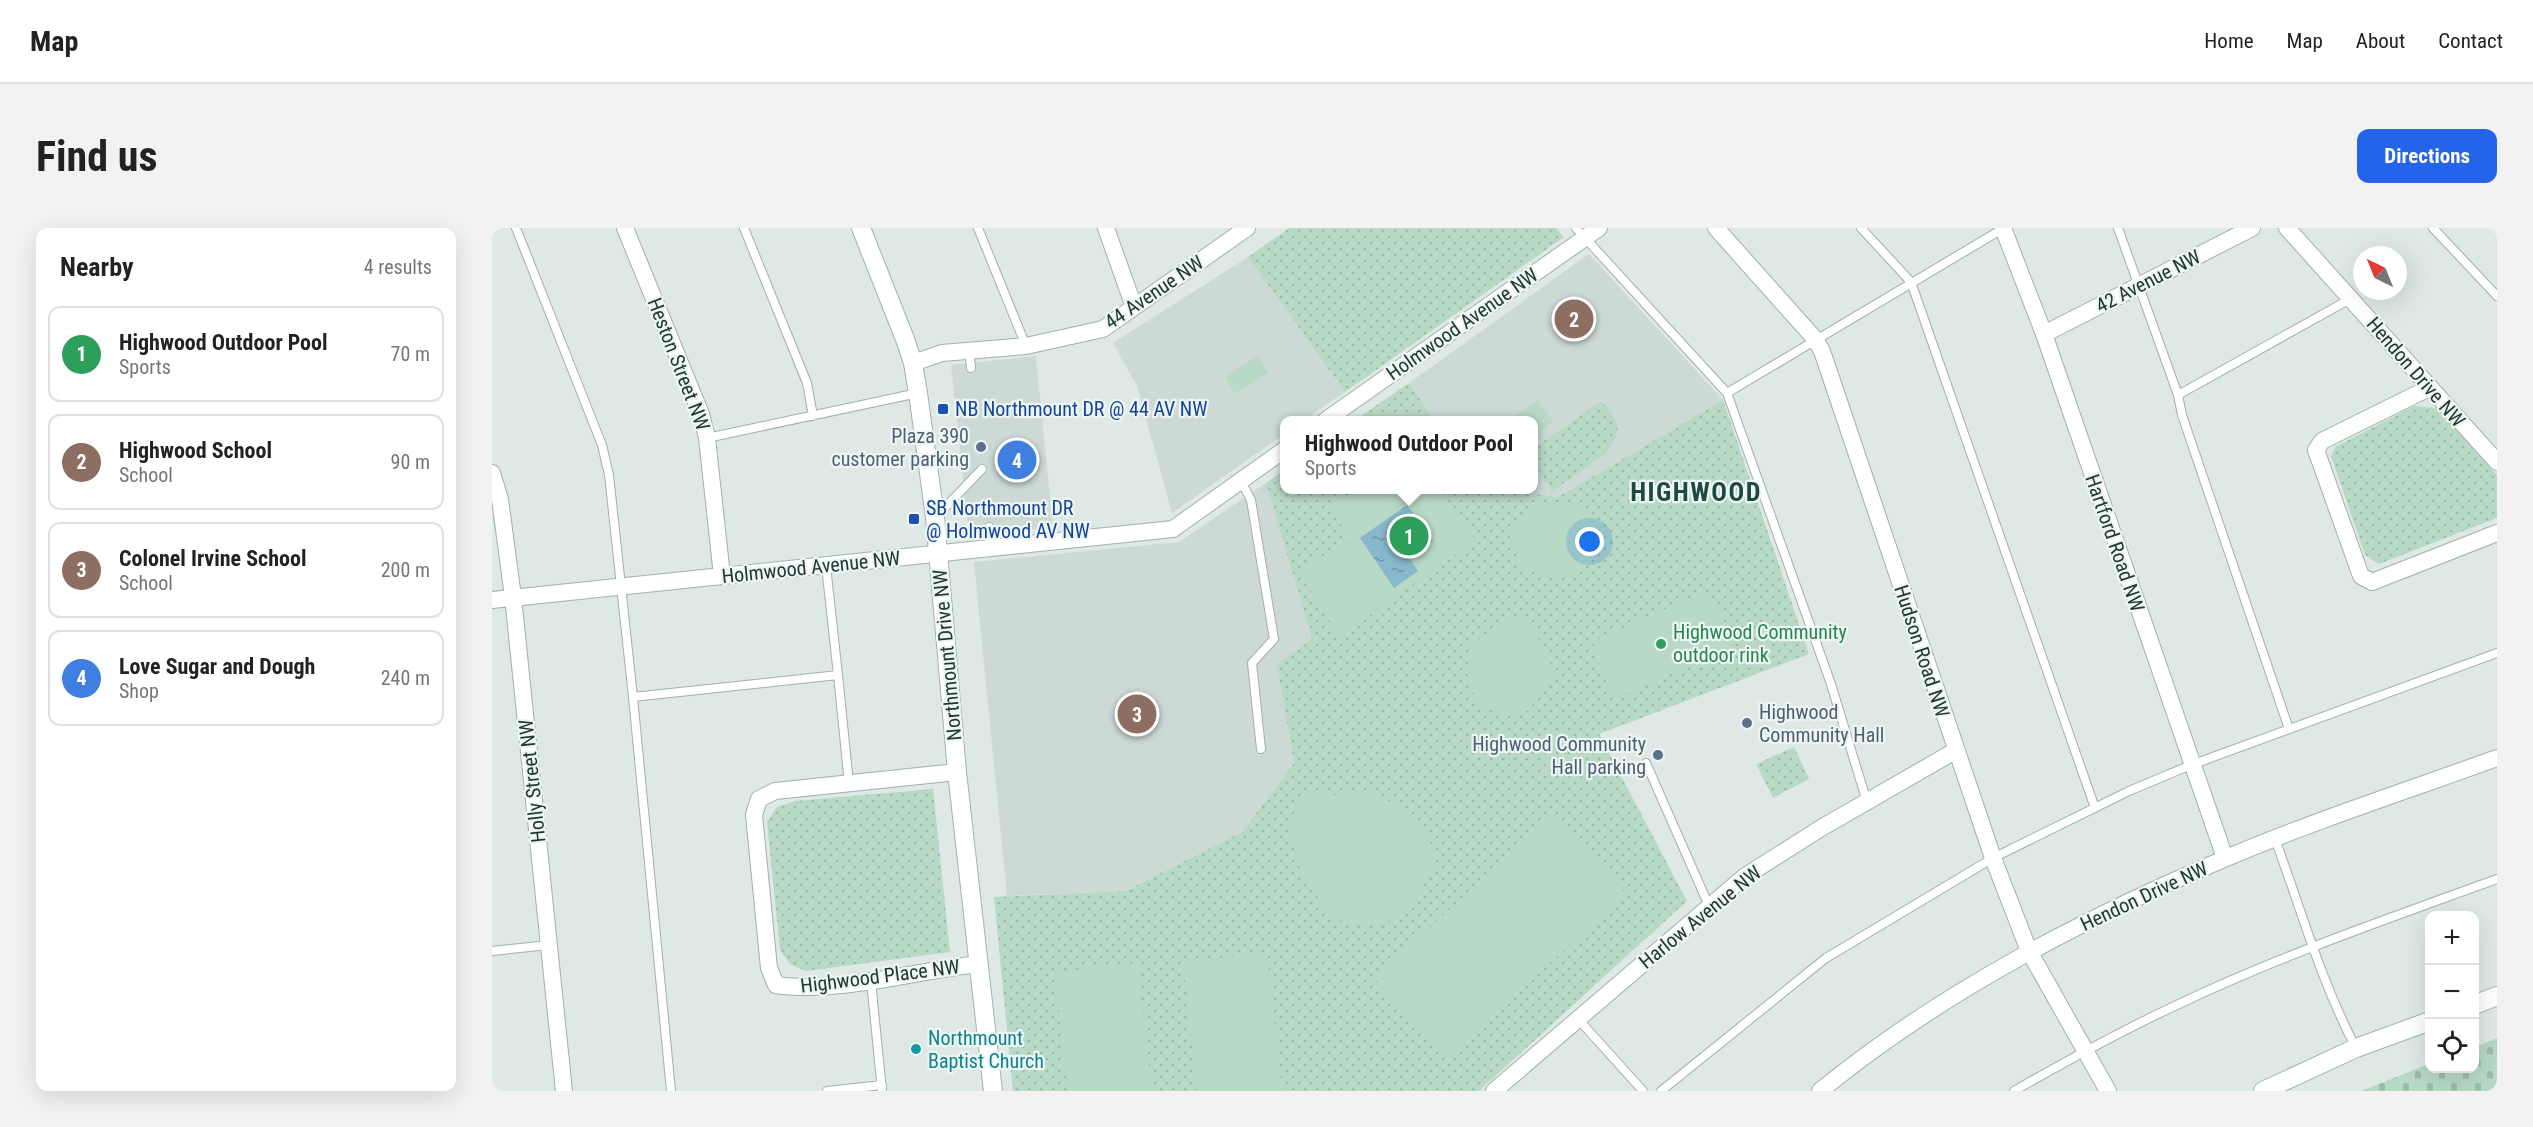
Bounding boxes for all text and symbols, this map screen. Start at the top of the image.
text: Map [30,25,78,58]
text: Home [2204,29,2254,53]
text: Map [2287,29,2323,53]
text: About [2356,29,2405,53]
text: Contact [2438,29,2503,53]
button: Directions [2357,129,2497,183]
text: Find us [36,132,157,181]
street label: 42 Avenue NW [2092,244,2204,318]
north arrow [2353,246,2407,300]
street label: 44 Avenue NW [1100,250,1208,334]
text: Nearby [60,252,134,282]
text: 4 results [364,255,432,279]
street label: Holmwood Avenue NW [1382,263,1542,385]
street label: Heston Street NW [643,294,715,434]
pin: 2 [1554,296,1594,341]
street label: Hendon Drive NW [2362,312,2470,432]
text: Highwood Outdoor Pool [119,330,328,355]
text: 1 [76,342,87,366]
text: 70 m [391,342,430,366]
text: Sports [119,355,171,379]
place label: NB Northmount DR @ 44 AV NW [955,397,1208,421]
marker: NB Northmount DR @ 44 AV NW [936,402,950,416]
popup [1280,416,1538,494]
place label: Plaza 390 customer parking [831,424,969,471]
text: Highwood Outdoor Pool [1305,431,1513,456]
text: Highwood School [119,438,272,463]
pin: 4 [998,438,1036,482]
marker: Plaza 390 customer parking [974,440,988,454]
text: 2 [76,450,87,474]
text: 90 m [391,450,430,474]
text: Sports [1305,456,1357,480]
text: School [119,463,173,487]
street label: Hartford Road NW [2080,471,2150,615]
district label: HIGHWOOD [1630,477,1762,507]
place label: SB Northmount DR @ Holmwood AV NW [926,496,1090,543]
marker: SB Northmount DR @ Holmwood AV NW [907,512,921,526]
pin: 1 [1390,514,1428,558]
your location [1575,527,1604,556]
text: Colonel Irvine School [119,546,306,571]
street label: Holmwood Avenue NW [720,546,902,588]
text: 3 [76,558,87,582]
text: 200 m [381,558,430,582]
street label: Northmount Drive NW [928,568,966,742]
text: School [119,571,173,595]
street label: Hudson Road NW [1889,582,1955,720]
place label: Highwood Community outdoor rink [1673,620,1847,667]
marker: Highwood Community outdoor rink [1654,637,1668,651]
text: Love Sugar and Dough [119,654,315,679]
text: 4 [76,666,87,690]
text: 240 m [381,666,430,690]
text: Shop [119,679,159,703]
pin: 3 [1118,692,1156,736]
place label: Highwood Community Hall [1759,700,1884,747]
marker: Highwood Community Hall [1740,716,1754,730]
street label: Holly Street NW [514,718,550,844]
place label: Highwood Community Hall parking [1472,732,1646,779]
marker: Highwood Community Hall parking [1651,748,1665,762]
street label: Hendon Drive NW [2076,856,2212,936]
street label: Harlow Avenue NW [1634,860,1766,974]
map controls [2425,911,2479,1073]
button: + [2425,911,2479,965]
street label: Highwood Place NW [799,954,961,998]
button: − [2425,965,2479,1019]
button: locate [2425,1019,2479,1073]
place label: Northmount Baptist Church [928,1026,1044,1073]
marker: Northmount Baptist Church [909,1042,923,1056]

